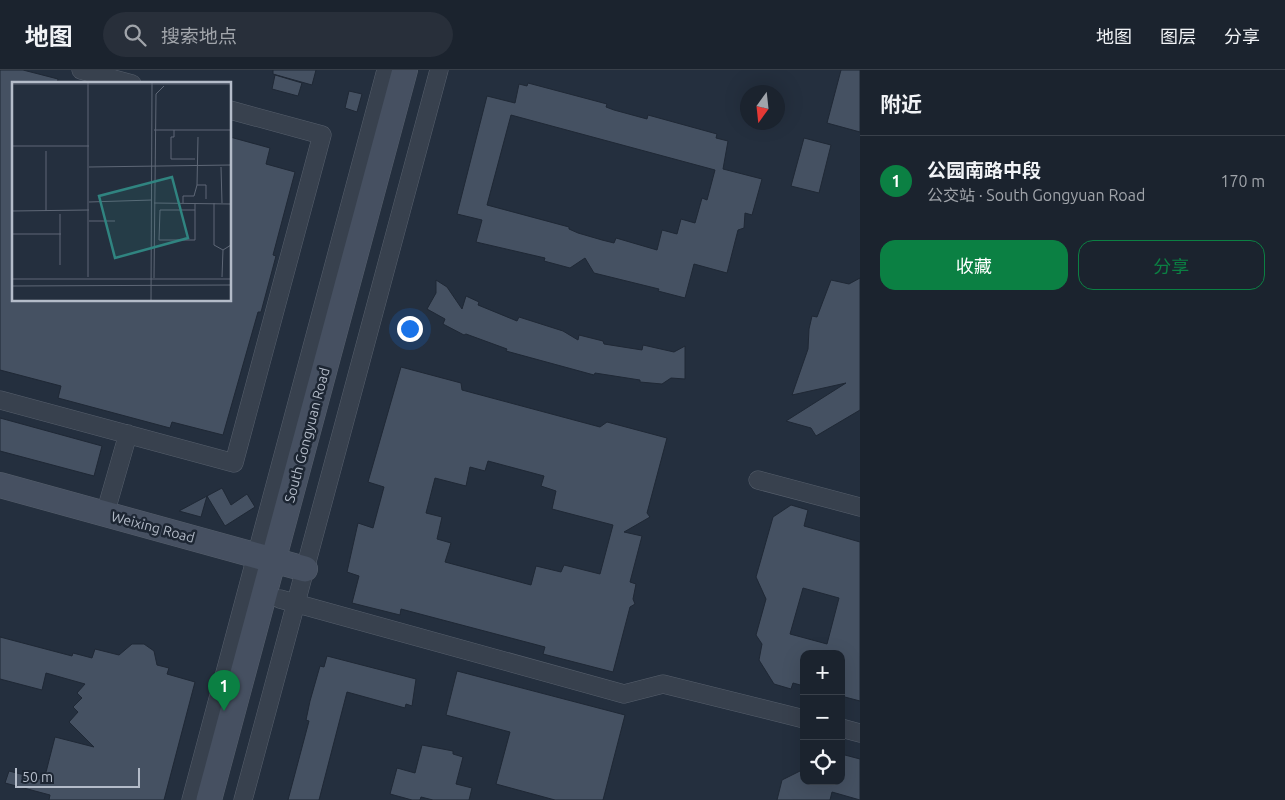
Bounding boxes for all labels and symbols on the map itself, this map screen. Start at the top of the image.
inset map [12,82,231,301]
north arrow [740,85,785,130]
your location [397,316,423,342]
street label: South Gongyuan Road [281,366,333,504]
street label: Weixing Road [109,508,197,546]
pin: 1 [208,670,240,711]
scale bar [15,765,140,788]

